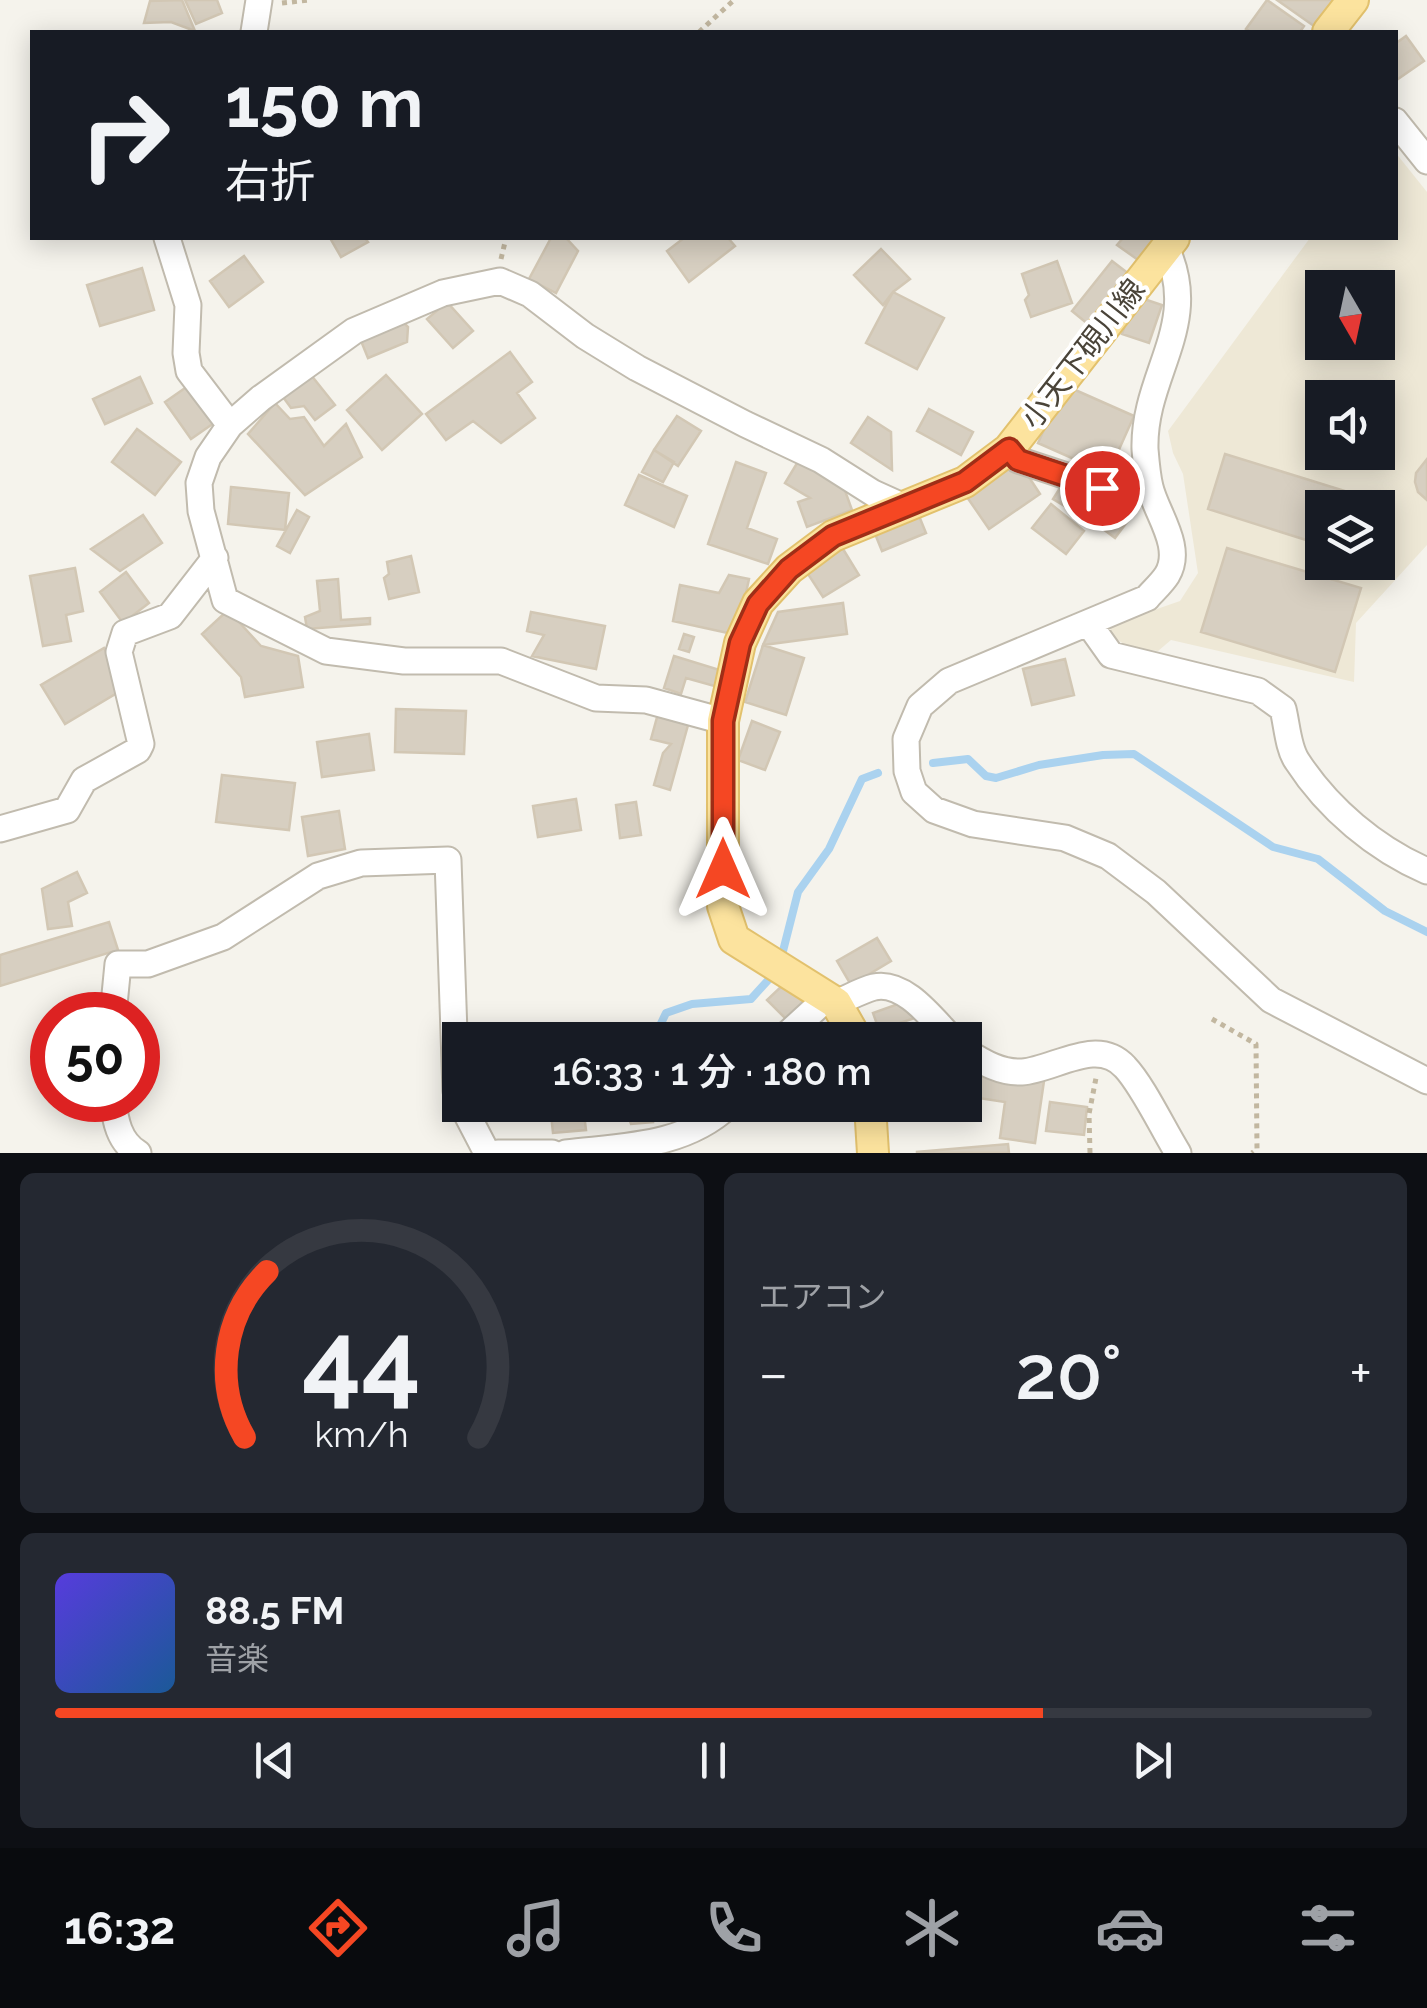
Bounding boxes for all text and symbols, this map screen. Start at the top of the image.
text: 150 m [225,61,423,143]
icon: right [60,70,190,200]
text: 右折 [225,155,315,208]
north arrow [1305,270,1395,360]
map controls [1305,270,1395,580]
street label: 小天下硯川線 [1013,272,1152,435]
button: sound [1305,380,1395,470]
pin [1060,446,1145,531]
icon: arrive [1075,461,1130,516]
button: layers [1305,490,1395,580]
position arrow [671,817,775,921]
speed limit sign: 50 [30,992,160,1122]
text: 16:33 · 1 分 · 180 m [553,1049,871,1094]
text: エアコン [759,1278,887,1315]
text: 44 [302,1297,421,1419]
text: 20° [1015,1328,1122,1417]
text: − [759,1341,788,1406]
text: + [1349,1341,1372,1406]
text: km/h [315,1413,409,1455]
text: 88.5 FM [205,1588,344,1633]
text: 音楽 [205,1640,269,1677]
icon: previous [247,1733,302,1788]
icon: pause [686,1733,741,1788]
icon: next [1125,1733,1180,1788]
icon: directions [303,1893,373,1963]
icon: music [501,1893,571,1963]
icon: phone [699,1893,769,1963]
icon: climate [897,1893,967,1963]
icon: car [1095,1893,1165,1963]
icon: filters [1293,1893,1363,1963]
text: 16:32 [64,1902,175,1955]

